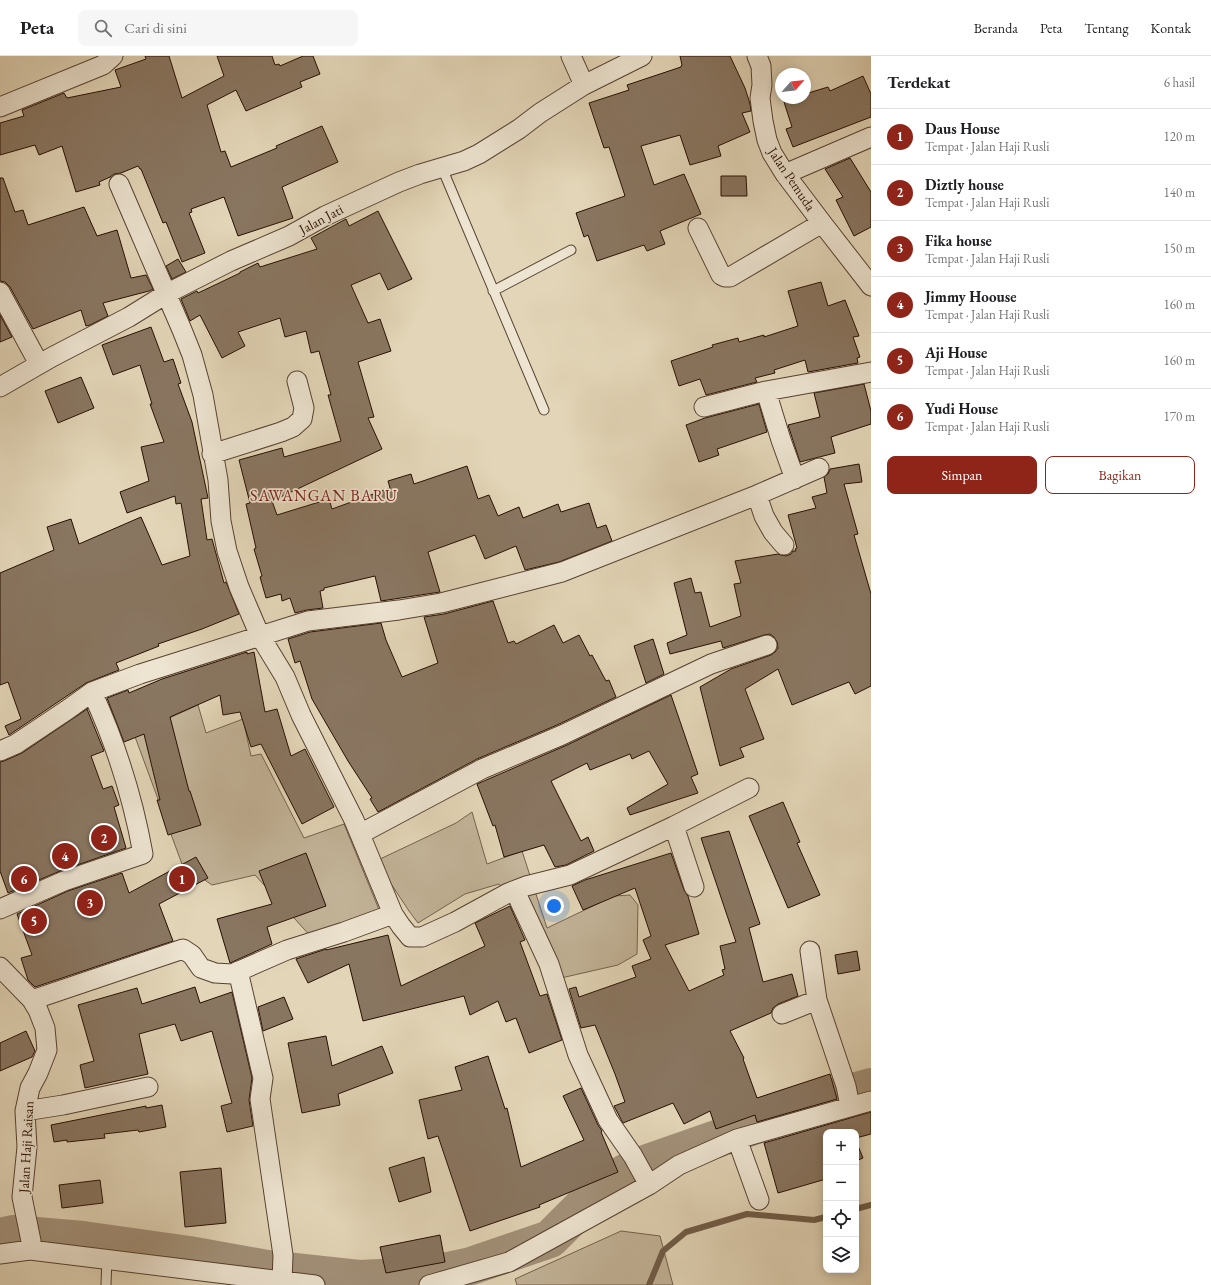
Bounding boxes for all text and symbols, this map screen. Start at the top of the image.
search box [78,10,358,46]
text: Peta [20,15,54,40]
icon: search [92,17,114,39]
text: Cari di sini [124,18,187,37]
text: Beranda [974,19,1018,37]
text: Peta [1040,19,1062,37]
text: Tentang [1084,19,1129,37]
text: Kontak [1151,19,1191,37]
north arrow [775,68,811,104]
text: Terdekat [887,71,950,93]
text: 6 hasil [1164,74,1195,91]
text: Daus House [925,119,1000,138]
text: 1 [897,128,903,145]
text: 120 m [1164,128,1195,145]
text: Tempat · Jalan Haji Rusli [925,138,1049,155]
street label: Jalan Pemuda [764,143,820,215]
text: Diztly house [925,175,1004,194]
text: 2 [897,184,903,201]
text: 140 m [1164,184,1195,201]
text: Tempat · Jalan Haji Rusli [925,194,1049,211]
street label: Jalan Jati [295,200,347,239]
text: Fika house [925,231,992,250]
text: 3 [897,240,903,257]
text: 150 m [1164,240,1195,257]
text: Tempat · Jalan Haji Rusli [925,250,1049,267]
text: Jimmy Hoouse [925,287,1016,306]
text: 4 [897,296,903,313]
text: 160 m [1164,296,1195,313]
text: Tempat · Jalan Haji Rusli [925,306,1049,323]
text: Aji House [925,343,987,362]
text: 5 [897,352,903,369]
text: 160 m [1164,352,1195,369]
text: Tempat · Jalan Haji Rusli [925,362,1049,379]
text: Yudi House [925,399,998,418]
text: 6 [897,408,903,425]
text: 170 m [1164,408,1195,425]
text: Tempat · Jalan Haji Rusli [925,418,1049,435]
button: Simpan [887,456,1037,494]
button: Bagikan [1045,456,1195,494]
district label: SAWANGAN BARU [250,485,398,506]
pin: 2 [91,823,117,853]
pin: 4 [52,841,78,871]
pin: 6 [11,864,37,894]
pin: 1 [169,864,195,894]
pin: 3 [77,888,103,918]
your location [544,896,564,916]
pin: 5 [21,906,47,936]
street label: Jalan Haji Raisan [15,1100,37,1194]
map controls [823,1129,859,1273]
button: + [823,1129,859,1165]
button: − [823,1165,859,1201]
button: locate [823,1201,859,1237]
button: layers [823,1237,859,1273]

